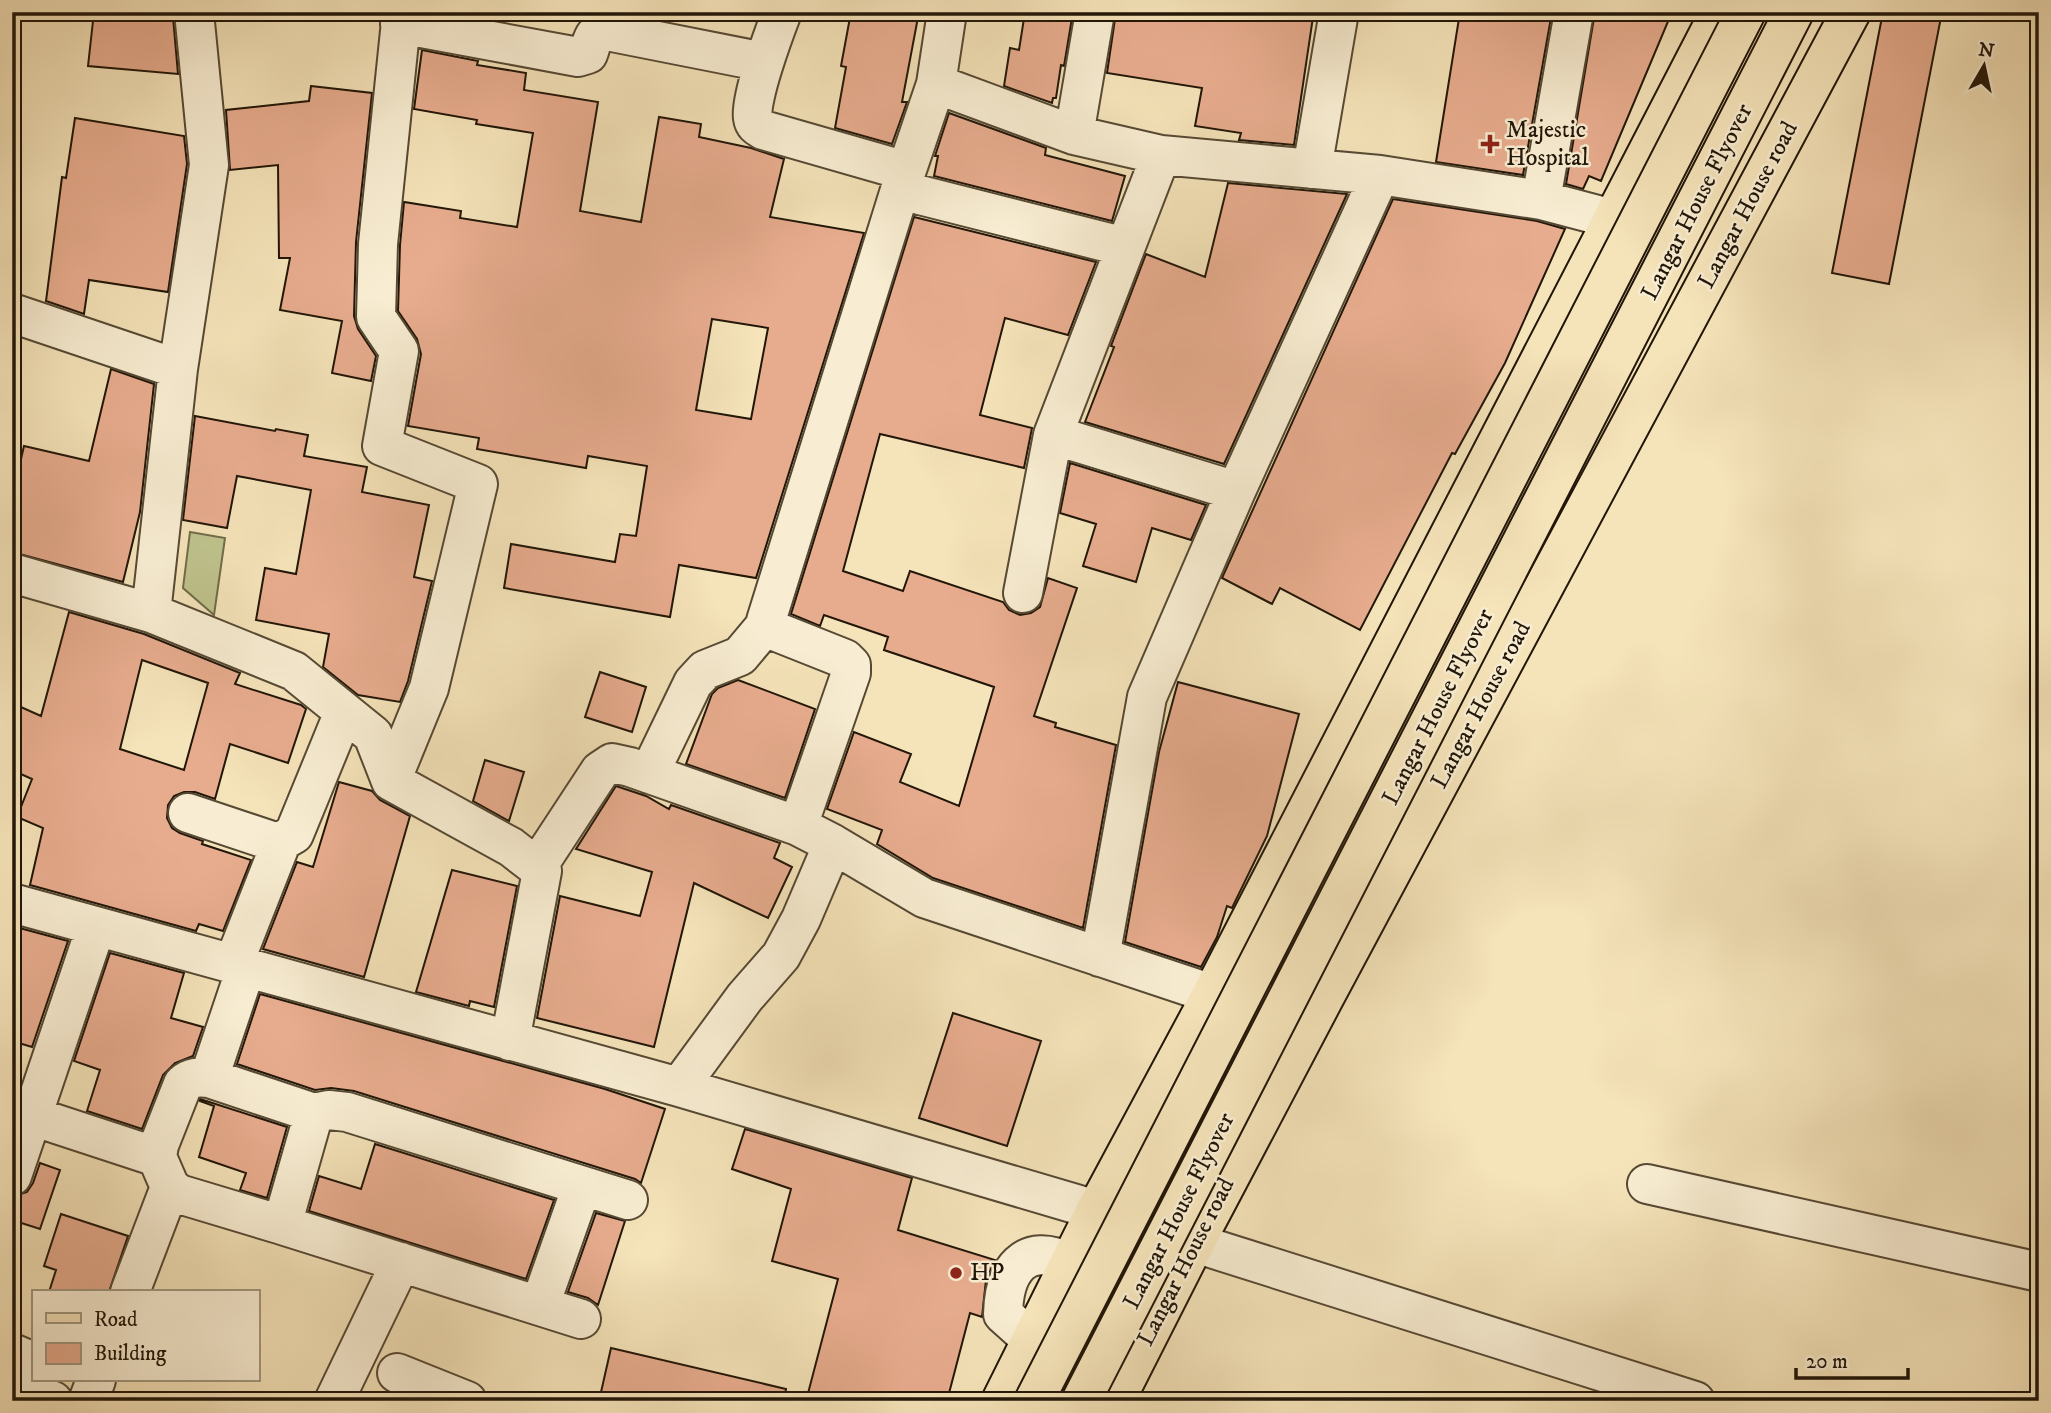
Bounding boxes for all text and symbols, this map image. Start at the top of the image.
north arrow [1950,32,2020,102]
text: N [1977,38,1996,63]
street label: Langar House Flyover [1635,99,1759,305]
place label: Majestic Hospital [1506,115,1589,173]
street label: Langar House road [1691,116,1805,294]
marker: Majestic Hospital [1480,134,1500,154]
street label: Langar House Flyover [1376,604,1500,810]
street label: Langar House road [1424,616,1538,794]
street label: Langar House Flyover [1117,1108,1241,1314]
street label: Langar House road [1131,1173,1241,1351]
place label: HP [970,1258,1004,1288]
marker: HP [948,1265,964,1281]
legend [32,1290,259,1382]
text: Road [94,1307,138,1333]
scale bar [1796,1336,1908,1380]
text: Building [94,1341,167,1367]
text: 20 m [1806,1349,1848,1375]

